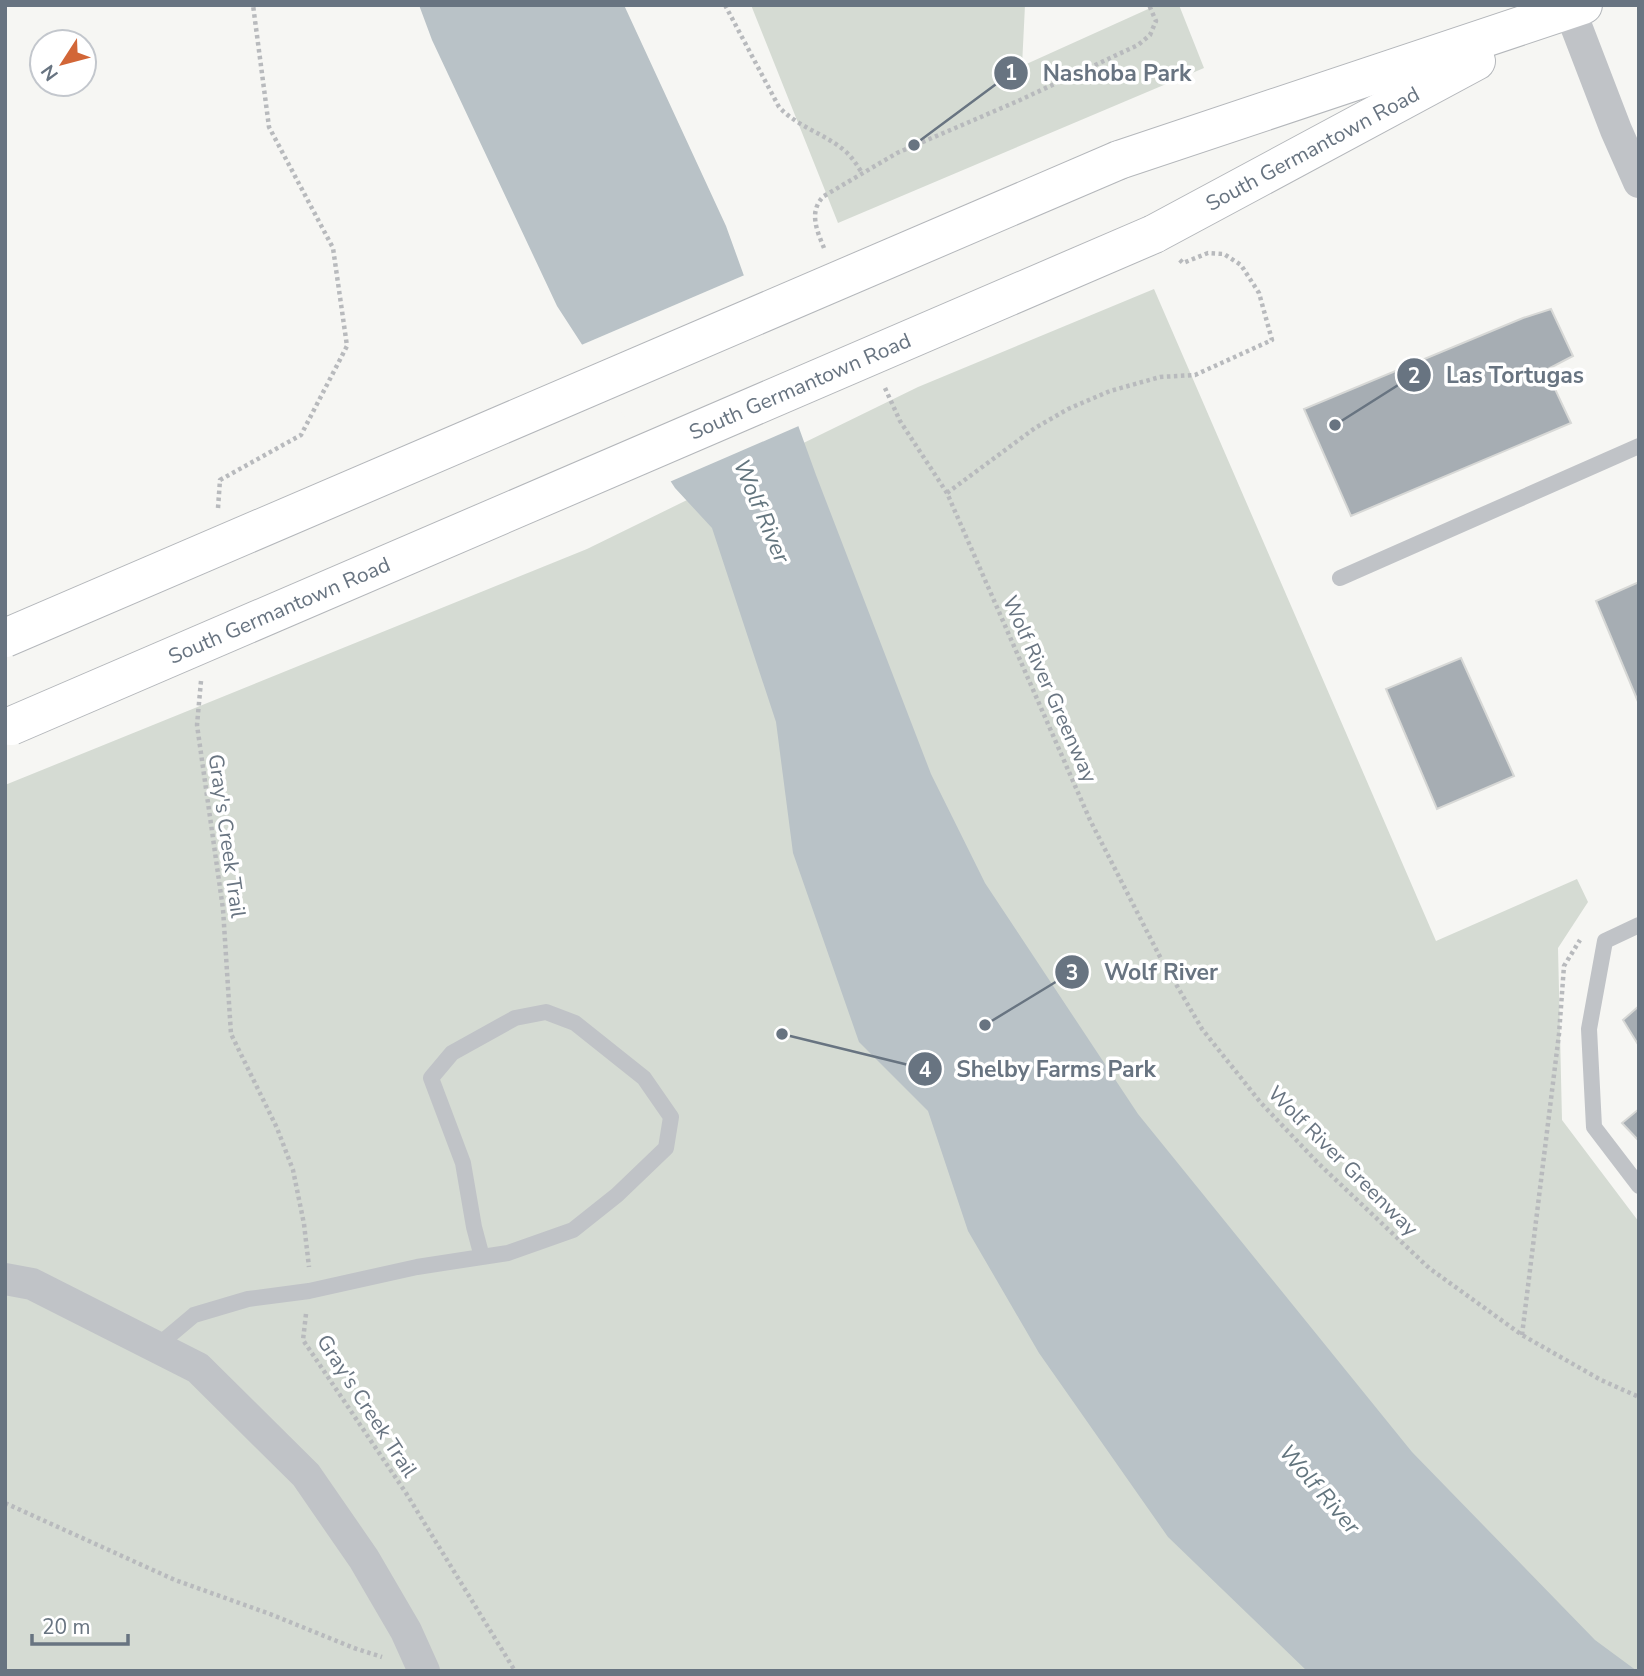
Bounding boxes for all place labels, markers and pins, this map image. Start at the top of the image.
callout: Nashoba Park [993,51,1205,95]
callout: Las Tortugas [1396,353,1598,397]
callout: Wolf River [1055,950,1232,994]
callout: Shelby Farms Park [907,1047,1170,1091]

